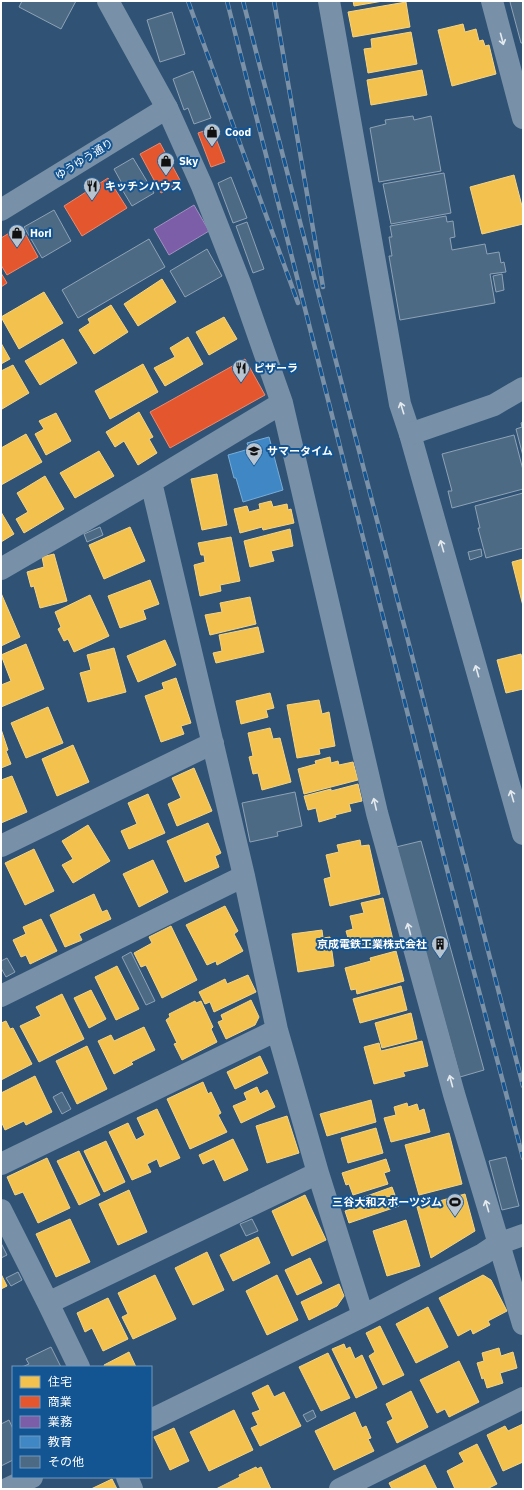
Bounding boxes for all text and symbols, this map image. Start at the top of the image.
one-way arrow [499,32,506,45]
shop icon: Cood [202,122,222,147]
place label: Cood [225,125,251,139]
street label: ゆうゆう通り [52,136,116,182]
shop icon: Sky [156,151,176,176]
place label: Sky [179,154,198,168]
restaurant icon: キッチンハウス [82,176,102,201]
place label: キッチンハウス [105,179,182,193]
shop icon: Hori [7,223,27,248]
place label: Hori [30,226,52,240]
restaurant icon: ピザーラ [231,358,251,383]
place label: ピザーラ [254,361,298,375]
one-way arrow [398,401,405,414]
school or university icon: サマータイム [244,441,264,466]
place label: サマータイム [267,444,333,458]
one-way arrow [438,540,445,553]
one-way arrow [473,665,480,678]
one-way arrow [508,790,516,803]
one-way arrow [370,797,378,810]
one-way arrow [405,923,412,936]
building icon: 京成電鉄工業株式会社 [430,934,450,959]
place label: 京成電鉄工業株式会社 [317,937,427,951]
one-way arrow [447,1075,454,1088]
sports icon: 三谷大和スポーツジム [445,1192,465,1217]
place label: 三谷大和スポーツジム [332,1195,442,1209]
one-way arrow [483,1200,490,1213]
legend [12,1366,152,1478]
text: 住宅 [48,1374,72,1389]
text: 商業 [48,1394,72,1409]
text: 業務 [48,1414,72,1429]
text: 教育 [48,1434,72,1449]
text: その他 [48,1454,84,1469]

